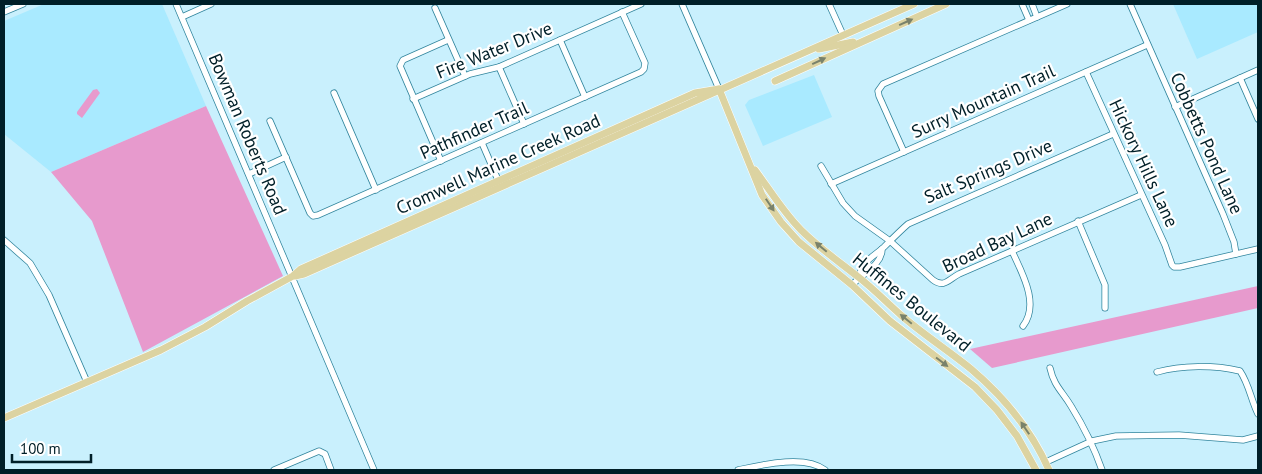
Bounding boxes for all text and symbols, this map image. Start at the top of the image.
street label: Fire Water Drive [433,16,555,84]
one-way arrow [899,17,913,25]
street label: Bowman Roberts Road [204,50,292,218]
one-way arrow [812,56,826,64]
street label: Surry Mountain Trail [908,59,1059,143]
street label: Cobbetts Pond Lane [1165,69,1249,217]
street label: Hickory Hills Lane [1104,95,1184,231]
street label: Pathfinder Trail [416,96,532,164]
street label: Cromwell Marine Creek Road [392,109,604,219]
street label: Salt Springs Drive [920,134,1056,208]
one-way arrow [765,199,775,212]
street label: Broad Bay Lane [938,207,1056,277]
one-way arrow [814,242,827,253]
street label: Huffines Boulevard [848,247,976,357]
one-way arrow [900,313,913,324]
one-way arrow [935,357,949,367]
one-way arrow [1020,421,1030,435]
scale bar [12,432,91,464]
text: 100 m [20,439,61,458]

